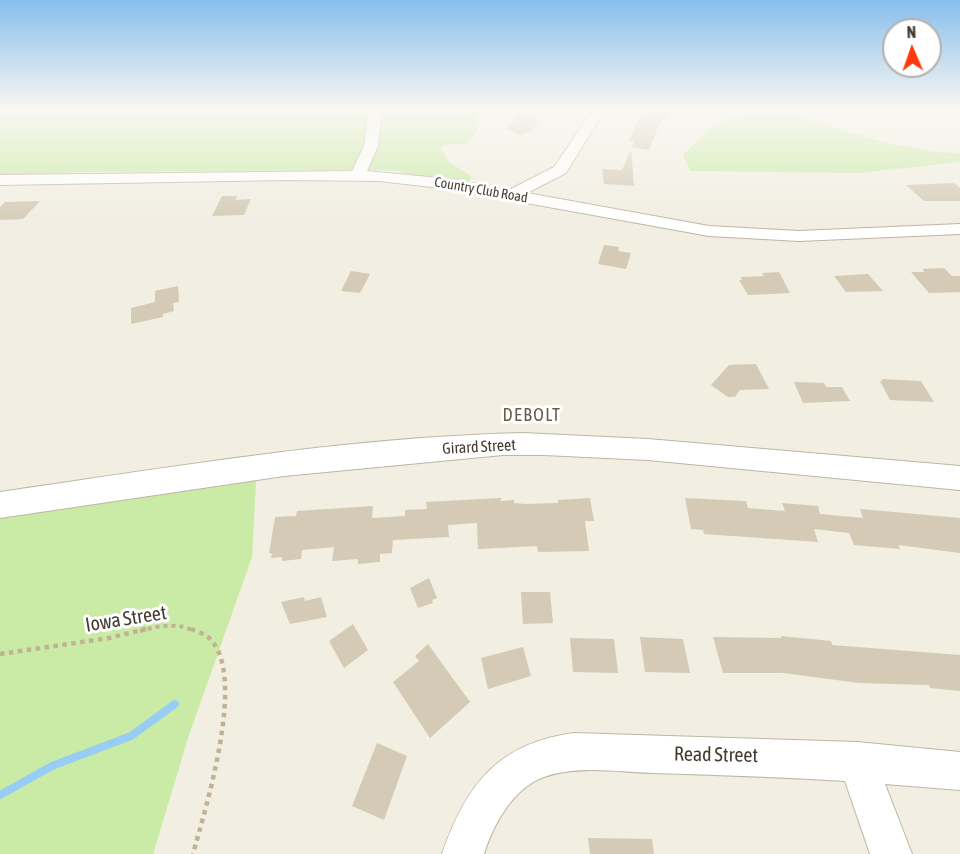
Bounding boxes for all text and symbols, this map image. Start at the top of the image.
north arrow [882,18,942,78]
text: N [906,23,916,41]
street label: Country Club Road [433,174,529,206]
district label: DEBOLT [502,404,562,426]
street label: Girard Street [442,435,516,459]
street label: Iowa Street [84,601,168,637]
street label: Read Street [674,742,758,768]

